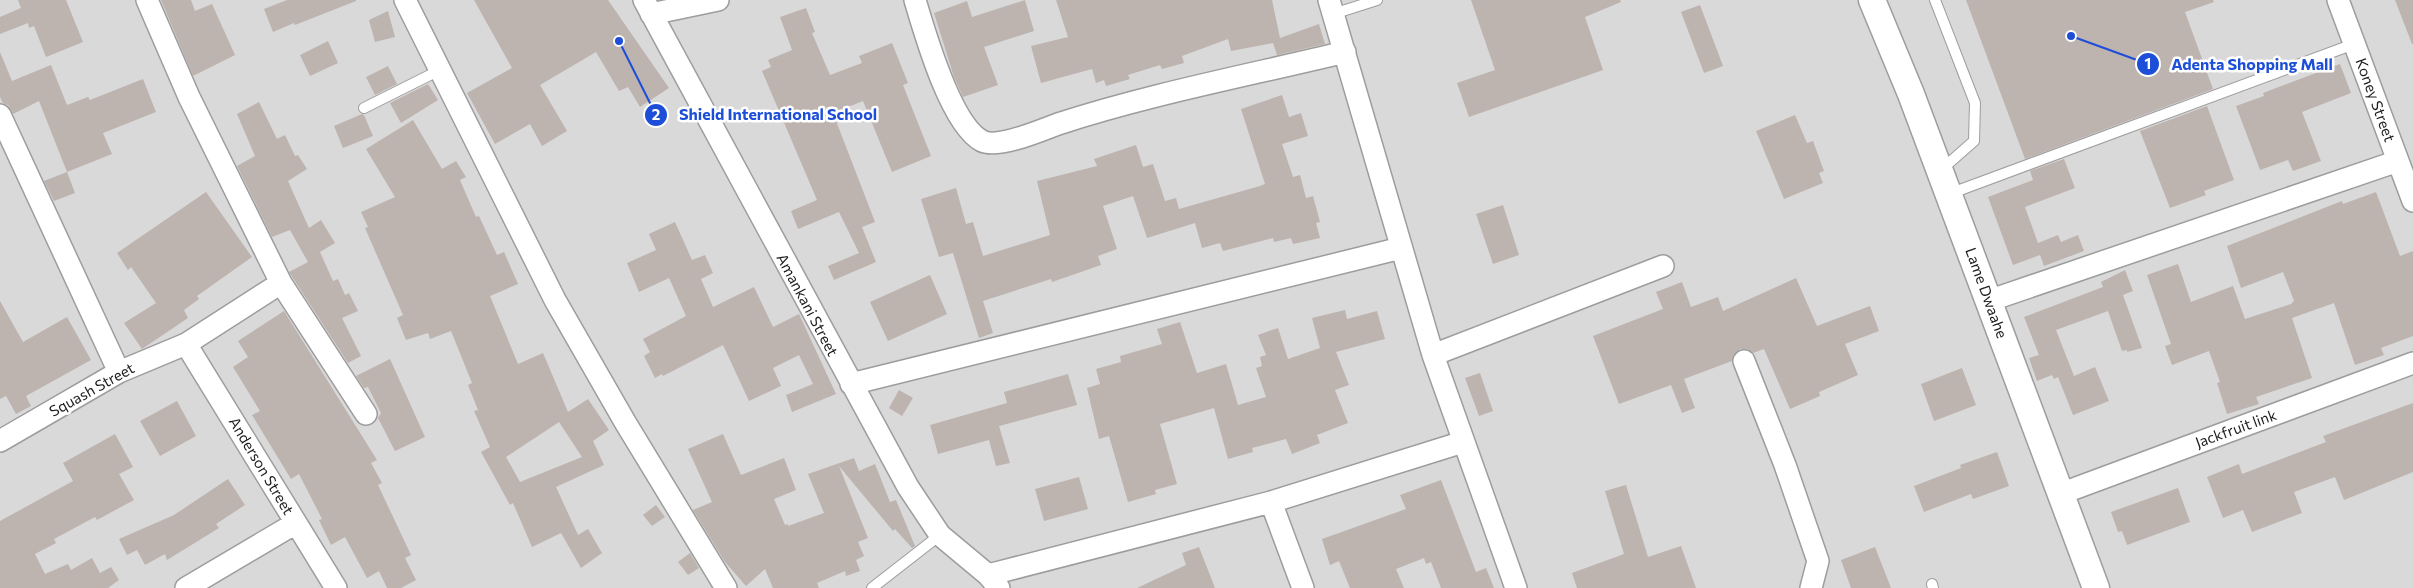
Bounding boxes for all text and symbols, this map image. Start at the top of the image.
callout: Adenta Shopping Mall [2136,49,2343,80]
text: 1 [2145,54,2151,72]
text: Adenta Shopping Mall [2171,54,2333,73]
street label: Koney Street [2352,55,2399,144]
callout: Shield International School [644,99,887,130]
text: Shield International School [679,104,877,123]
text: 2 [652,105,660,123]
street label: Lame Dwaahe [1962,245,2012,341]
street label: Amankani Street [773,250,842,359]
street label: Squash Street [46,358,137,420]
street label: Jackfruit link [2192,405,2279,451]
street label: Anderson Street [226,413,298,518]

